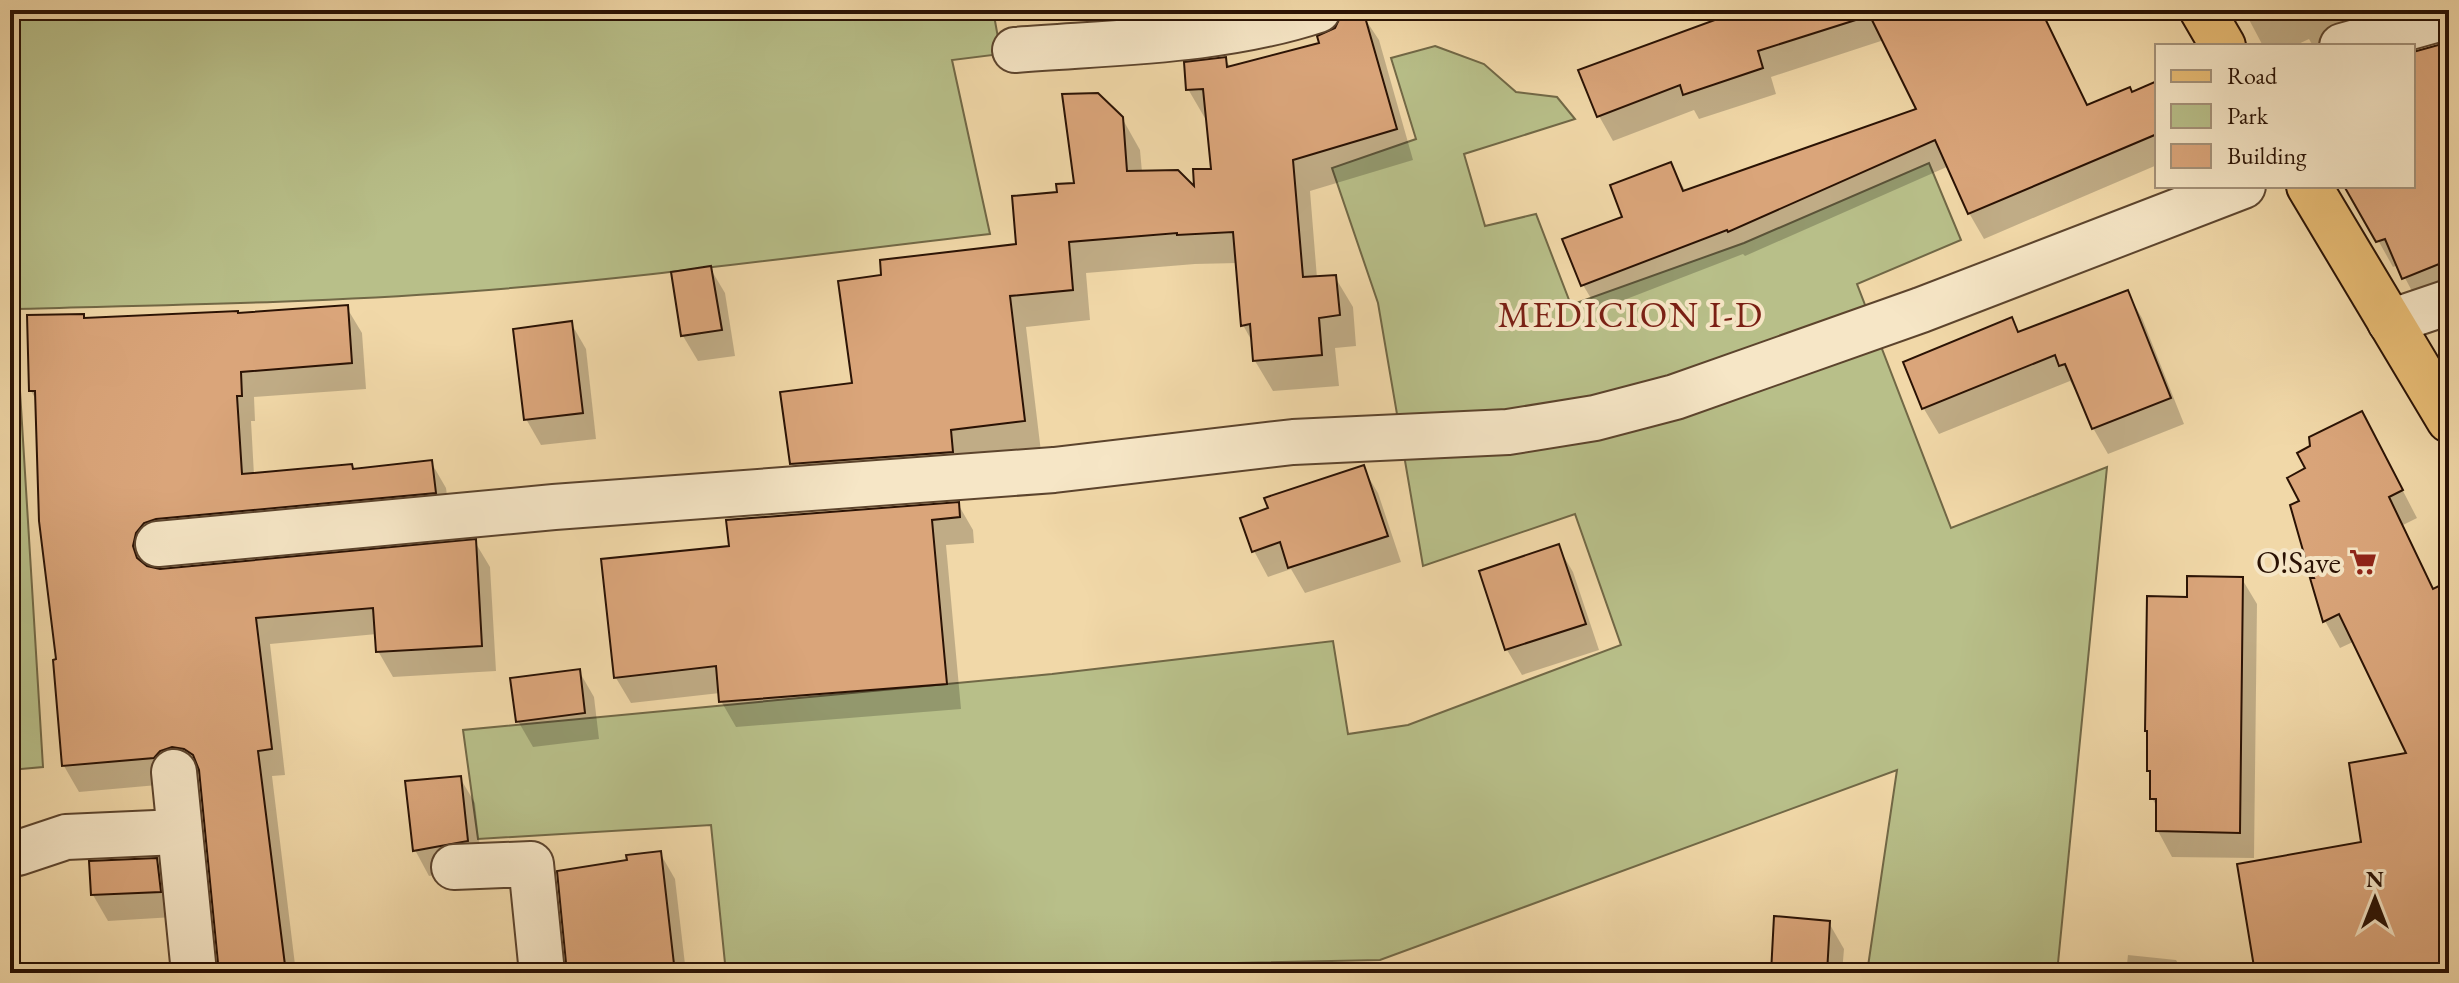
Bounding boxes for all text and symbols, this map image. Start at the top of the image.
legend [2155,44,2415,188]
text: Road [2227,60,2278,91]
text: Park [2227,100,2269,131]
text: Building [2227,140,2307,171]
district label: MEDICION I-D [1498,291,1764,338]
place label: O!Save [2256,541,2341,583]
supermarket icon: O!Save [2348,547,2378,577]
north arrow [2335,859,2415,939]
text: N [2366,865,2384,894]

